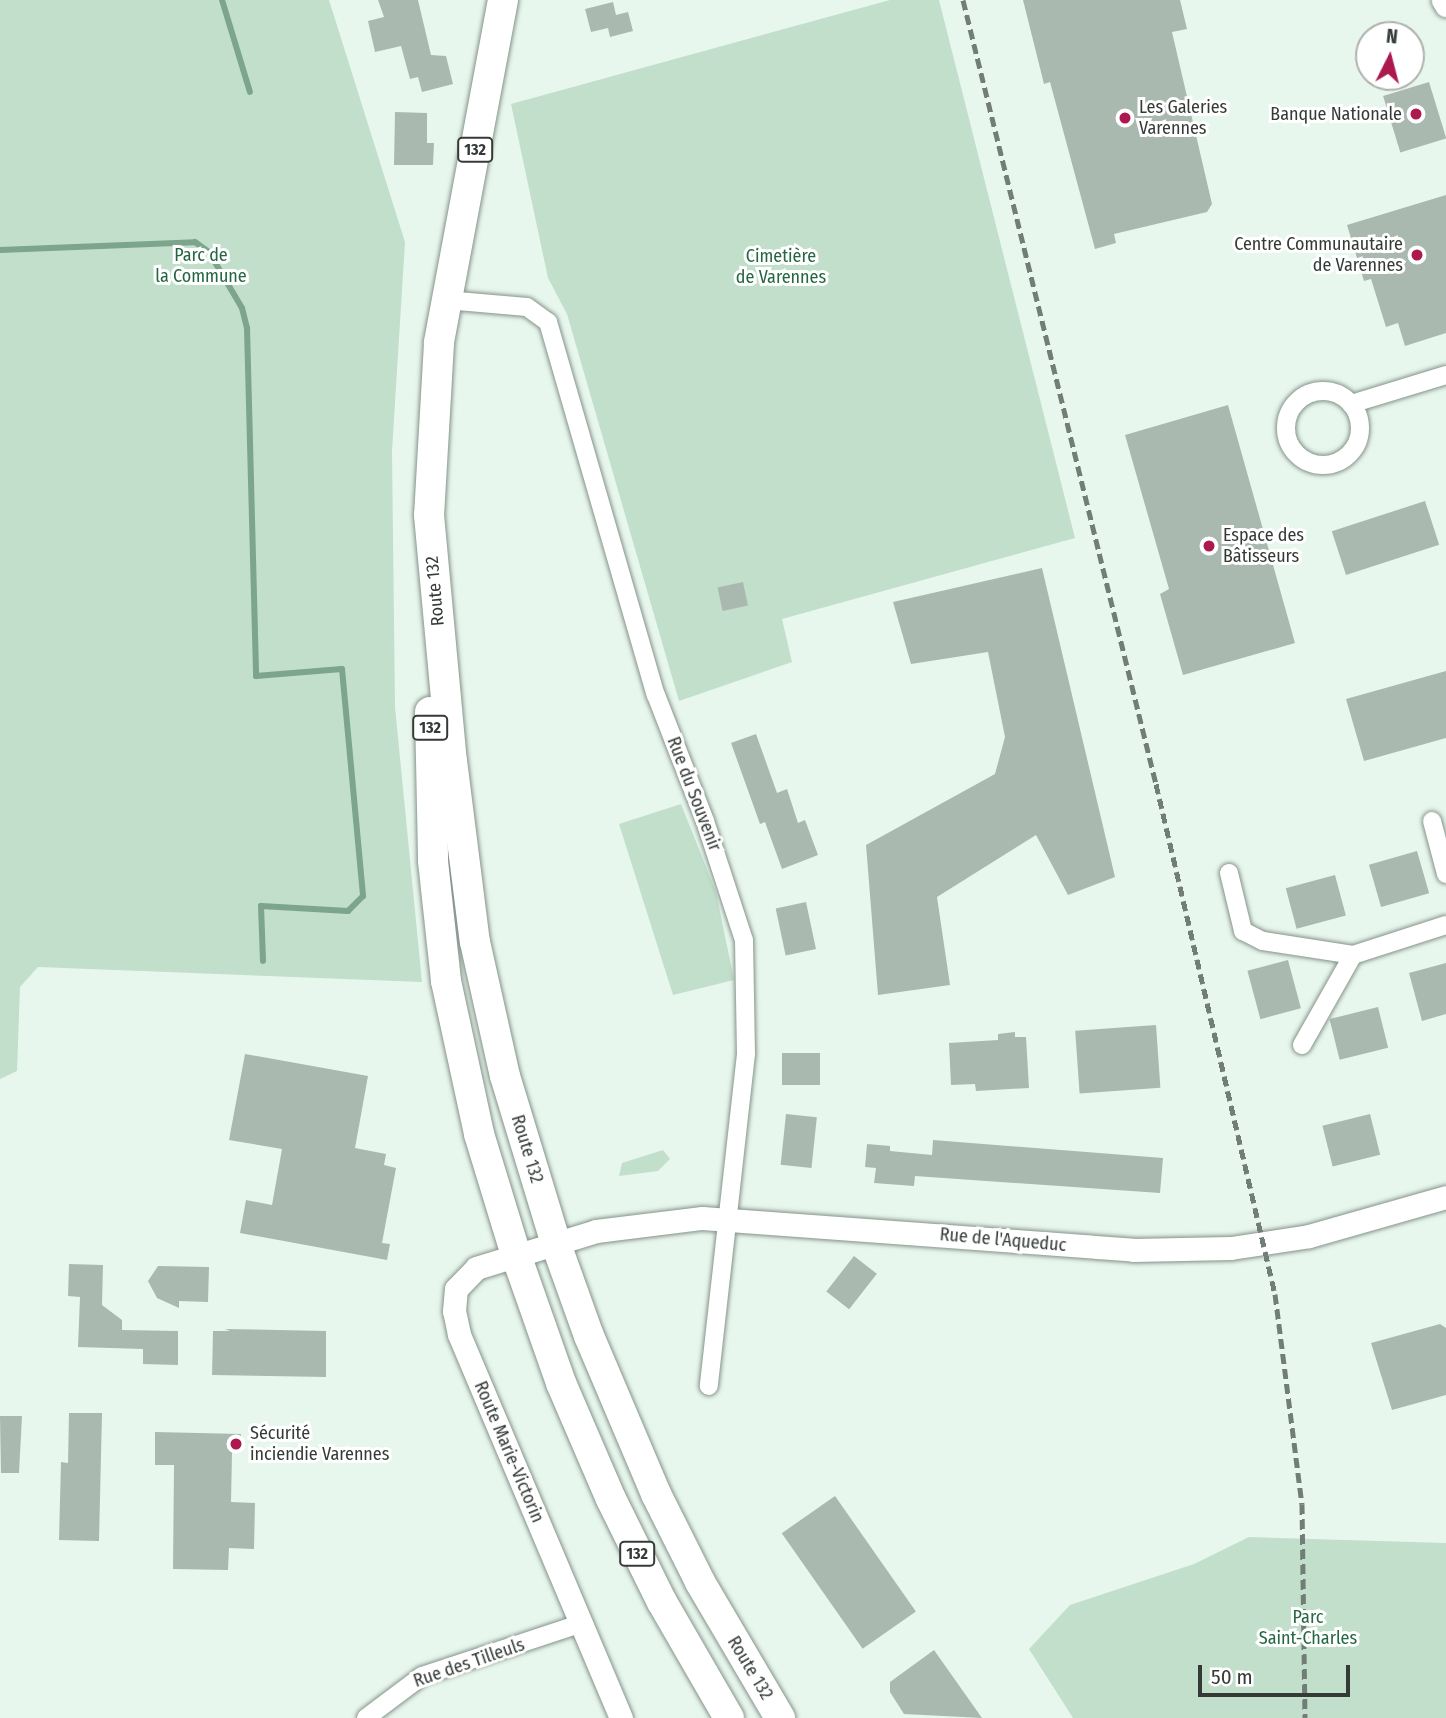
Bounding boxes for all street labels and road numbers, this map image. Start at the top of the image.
road number: 132 [456,138,494,162]
street label: Route 132 [421,555,449,627]
road number: 132 [411,716,449,740]
street label: Rue du Souvenir [662,734,726,854]
street label: Route 132 [506,1112,548,1186]
street label: Rue de l'Aqueduc [939,1224,1067,1256]
street label: Route Marie-Victorin [469,1378,549,1526]
road number: 132 [618,1542,656,1566]
street label: Route 132 [723,1632,777,1704]
street label: Rue des Tilleuls [411,1634,527,1692]

